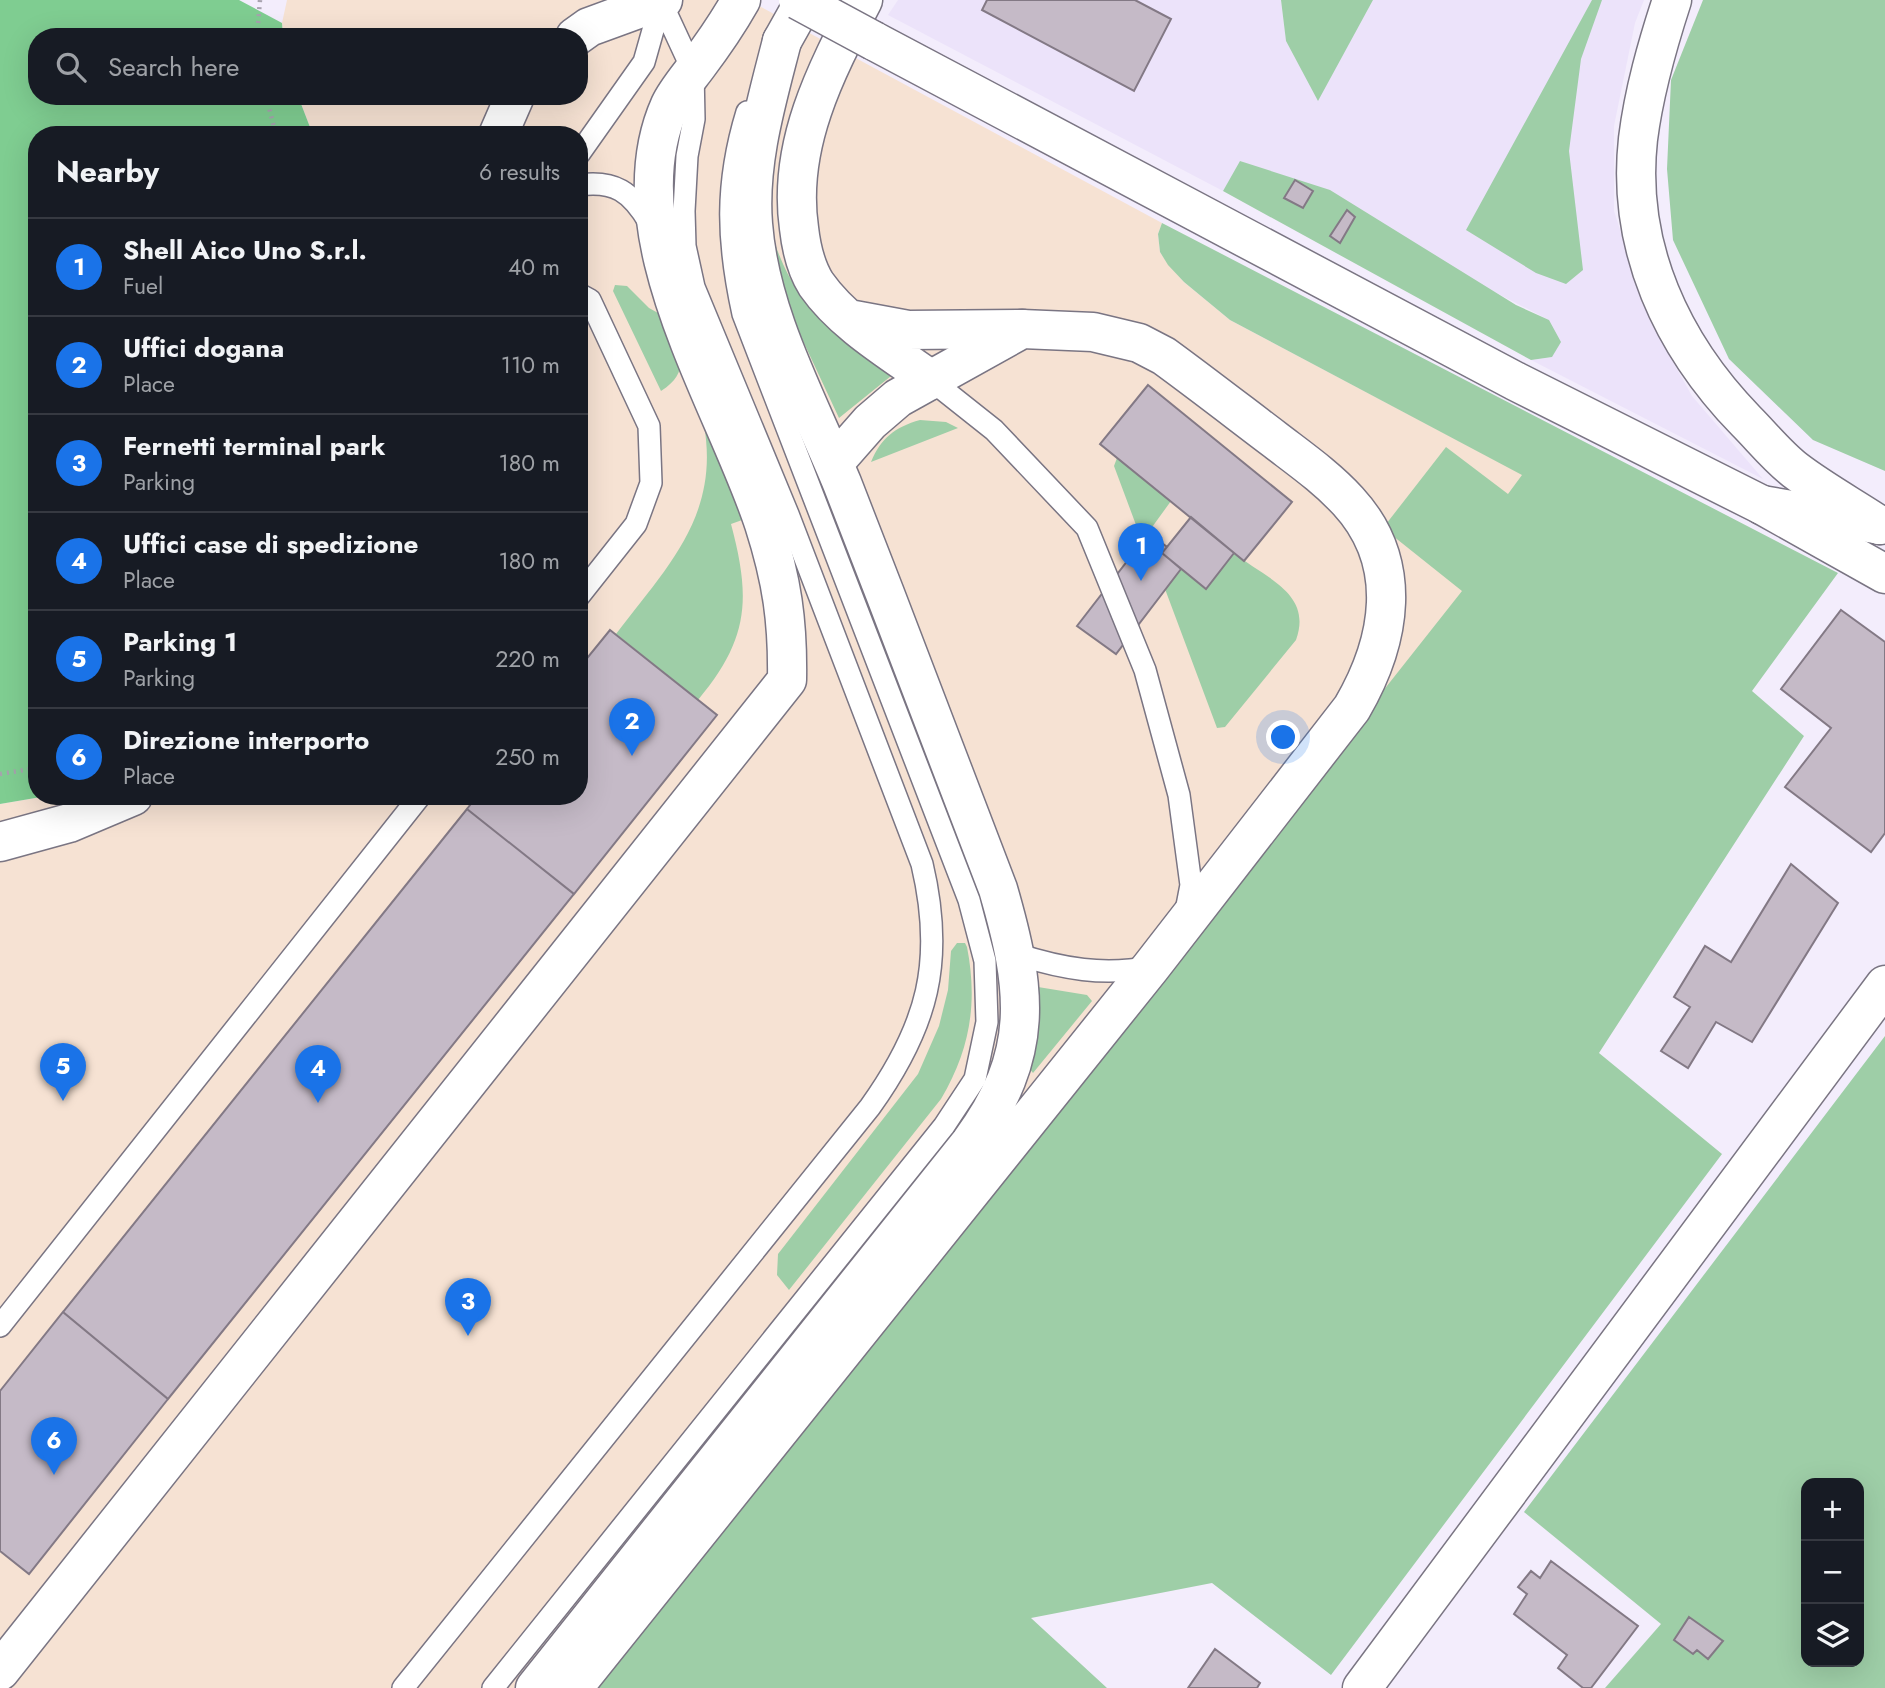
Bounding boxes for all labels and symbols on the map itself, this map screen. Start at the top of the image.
pin: 1 [1118,523,1164,581]
pin: 2 [609,698,655,756]
your location [1266,720,1300,754]
pin: 5 [40,1043,86,1101]
pin: 4 [295,1045,341,1103]
pin: 3 [445,1278,491,1336]
pin: 6 [31,1417,77,1475]

